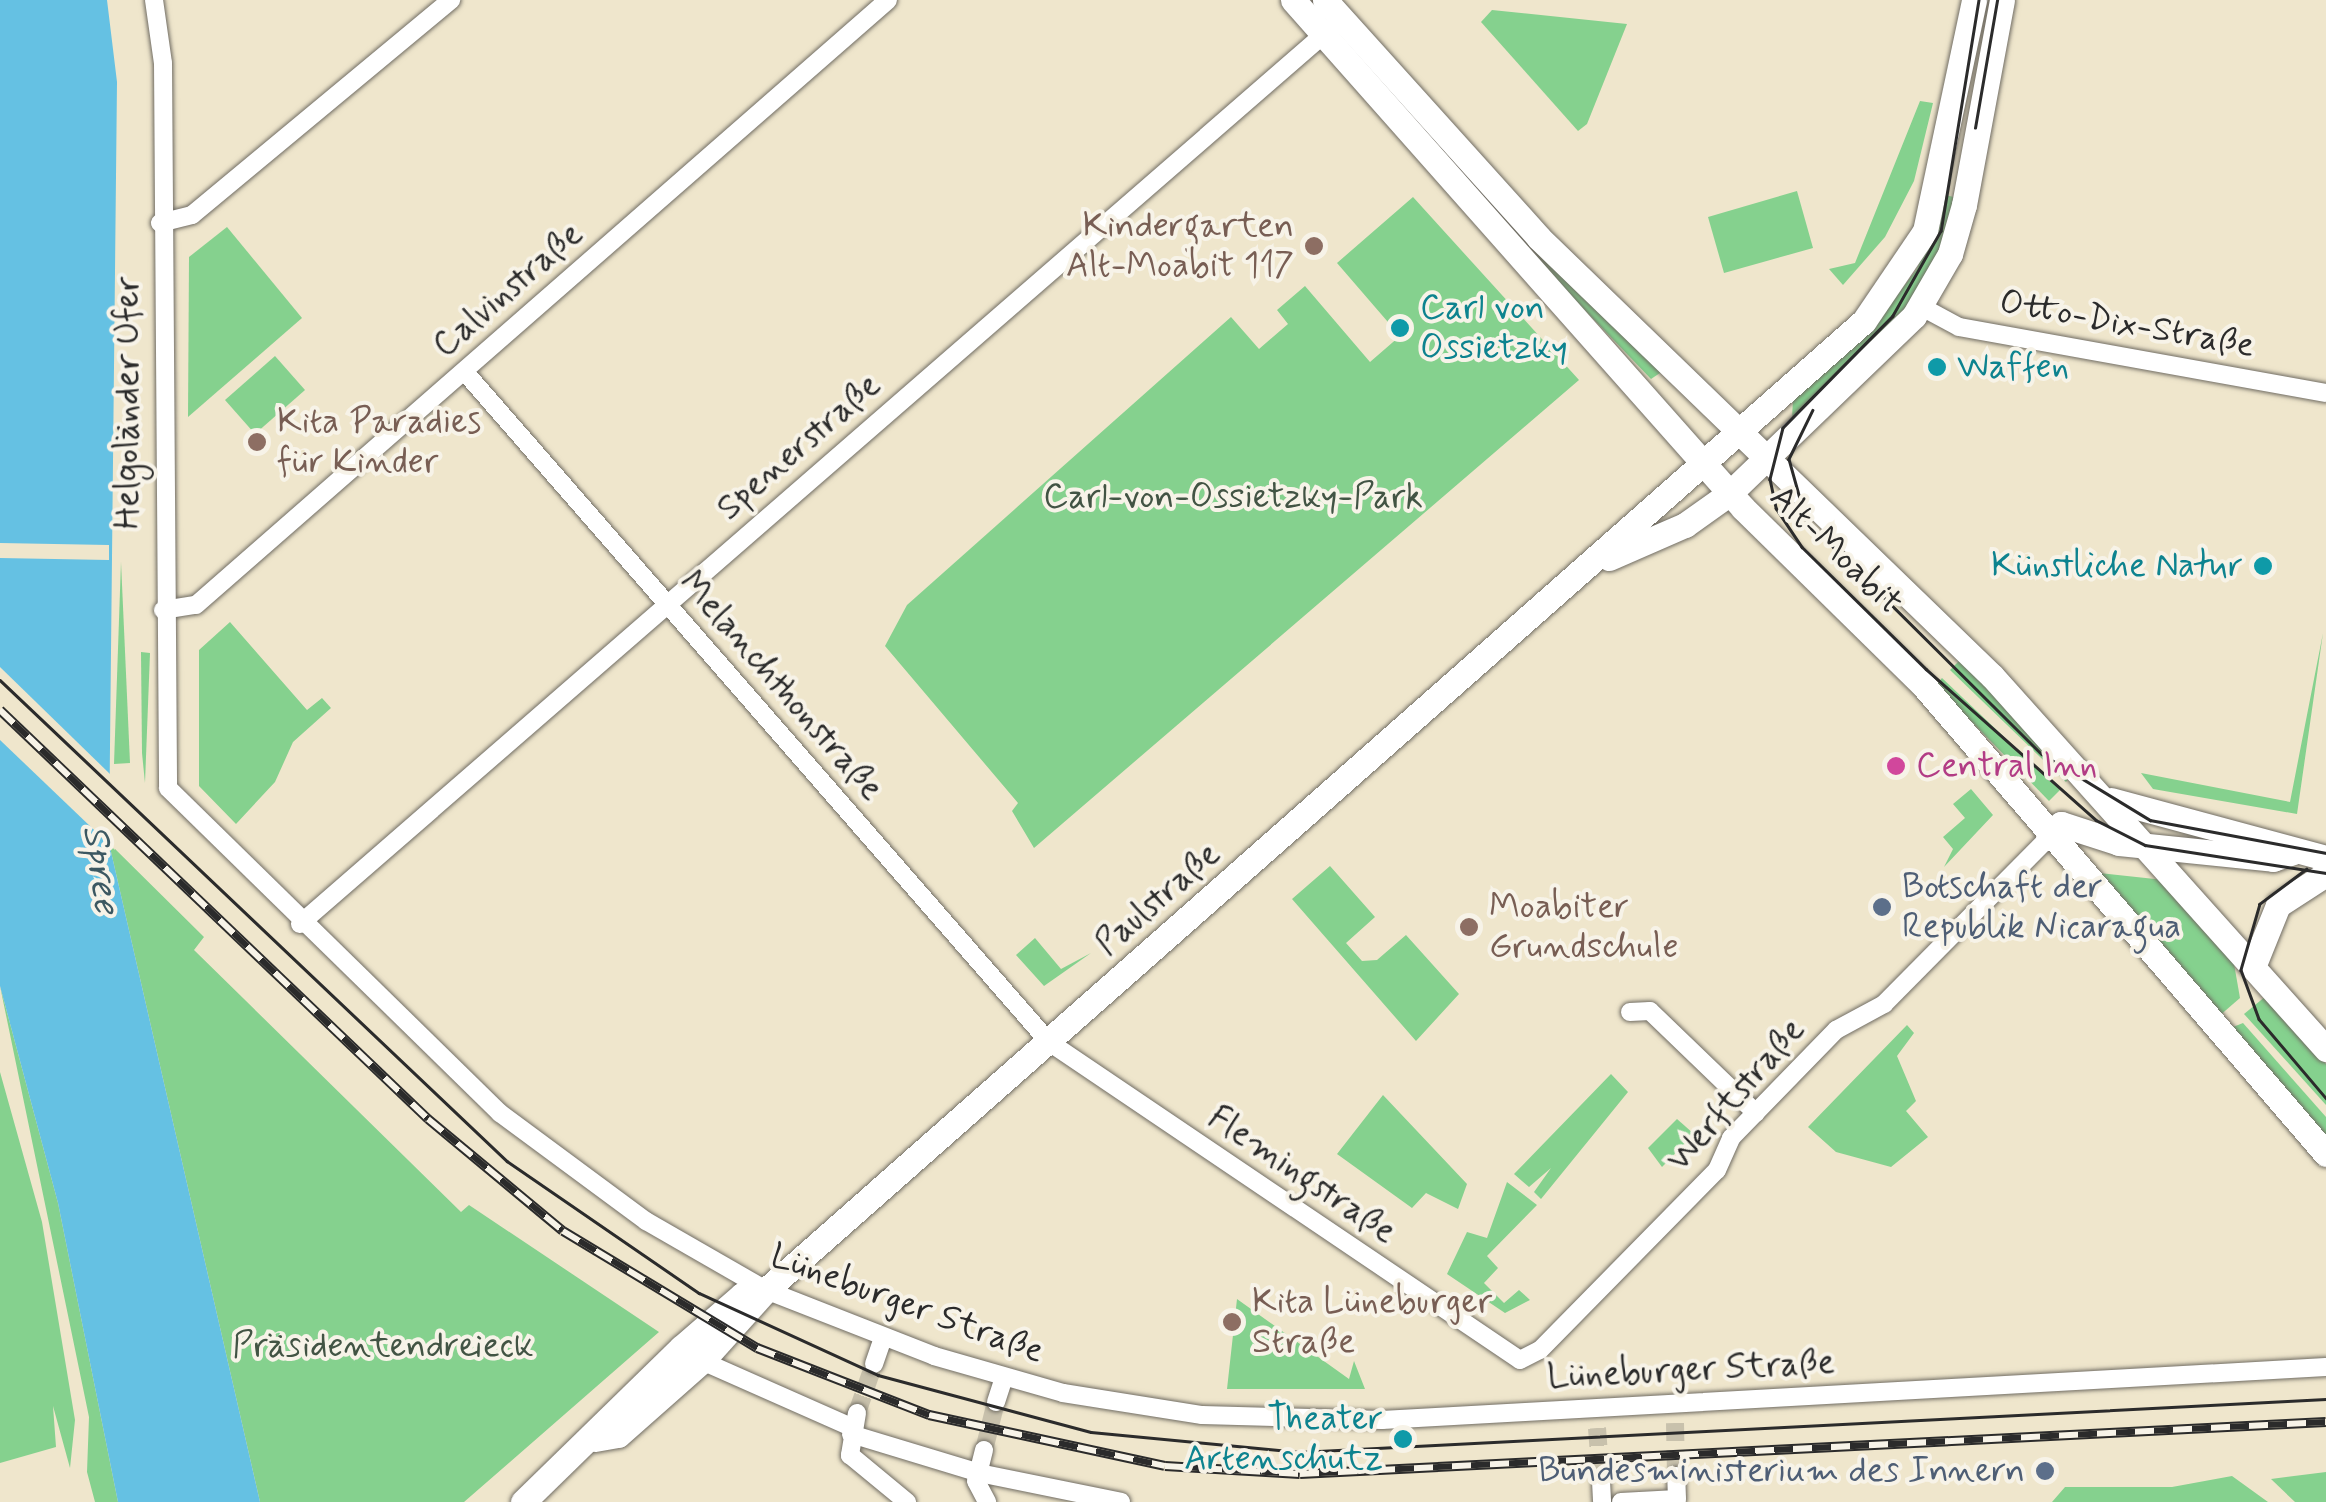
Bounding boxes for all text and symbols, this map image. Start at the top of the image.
place label: Kindergarten Alt-Moabit 117 [1066,205,1294,287]
street label: Calvinstraße [424,213,592,367]
marker: Kindergarten Alt-Moabit 117 [1303,235,1325,257]
street label: Helgoländer Ufer [107,276,149,530]
street label: Otto-Dix-Straße [1996,281,2258,367]
place label: Carl von Ossietzky [1420,287,1568,369]
marker: Carl von Ossietzky [1389,317,1411,339]
place label: Waffen [1957,346,2069,388]
marker: Waffen [1926,356,1948,378]
street label: Spenerstraße [709,364,889,530]
place label: Kita Paradies für Kinder [277,401,476,483]
marker: Kita Paradies für Kinder [246,431,268,453]
park label: Carl-von-Ossietzky-Park [1043,476,1423,518]
street label: Alt-Moabit [1761,476,1911,624]
place label: Künstliche Natur [1989,545,2243,587]
marker: Künstliche Natur [2252,555,2274,577]
street label: Melanchthonstraße [670,563,892,809]
place label: Central Inn [1916,745,2099,787]
marker: Central Inn [1885,755,1907,777]
water label: Spree [71,822,129,916]
street label: Paulstraße [1087,833,1229,965]
place label: Botschaft der Republik Nicaragua [1902,866,2183,948]
place label: Moabiter Grundschule [1489,886,1679,968]
marker: Botschaft der Republik Nicaragua [1871,896,1893,918]
marker: Moabiter Grundschule [1458,916,1480,938]
street label: Werftstraße [1658,1010,1814,1180]
street label: Flemingstraße [1200,1097,1404,1253]
street label: Lüneburger Straße [767,1236,1047,1372]
place label: Kita Lüneburger Straße [1252,1281,1493,1363]
marker: Kita Lüneburger Straße [1221,1311,1243,1333]
park label: Präsidentendreieck [232,1325,534,1367]
street label: Lüneburger Straße [1549,1342,1833,1398]
place label: Theater Artenschutz [1184,1398,1383,1480]
marker: Theater Artenschutz [1392,1428,1414,1450]
place label: Bundesministerium des Innern [1552,1450,2025,1492]
marker: Bundesministerium des Innern [2034,1460,2056,1482]

